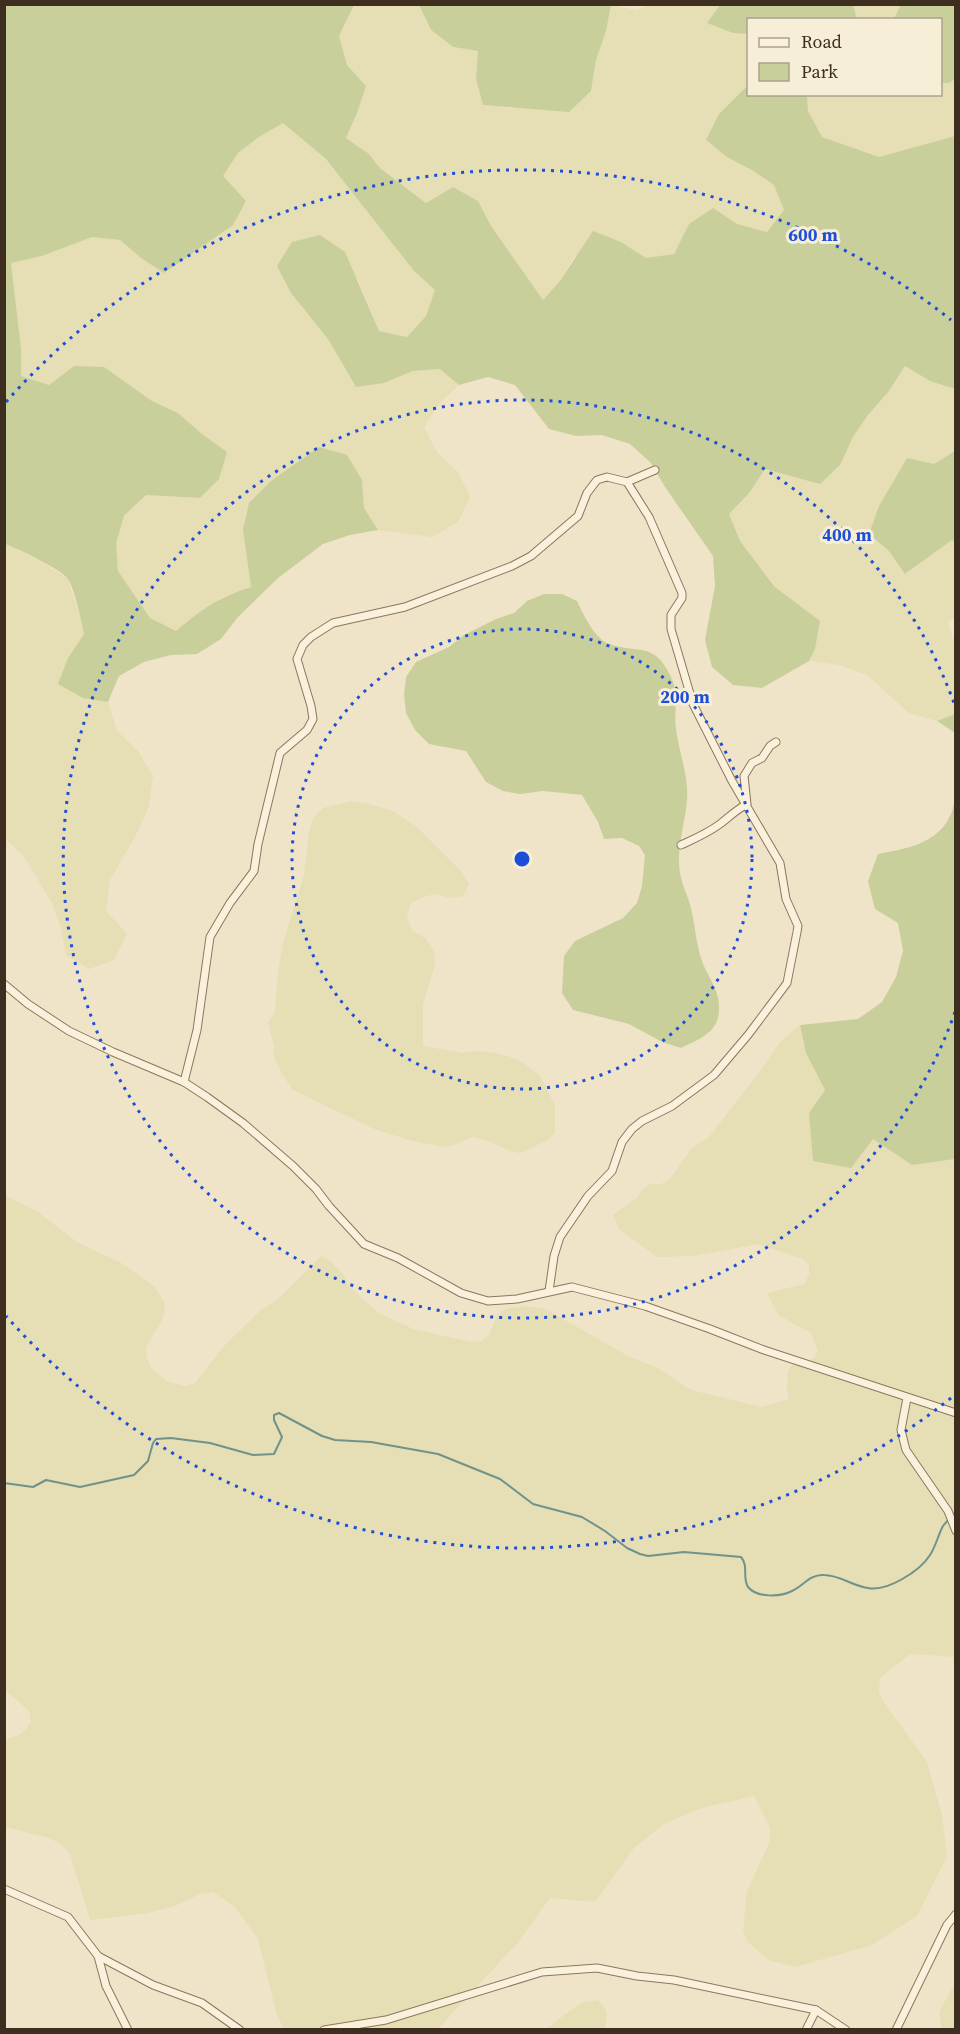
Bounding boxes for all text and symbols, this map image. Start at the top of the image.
legend [747,18,942,96]
text: Road [801,29,842,54]
text: Park [801,59,838,84]
text: 600 m [788,222,838,247]
text: 400 m [822,522,872,547]
text: 200 m [660,684,710,709]
centre of rings [512,849,532,869]

